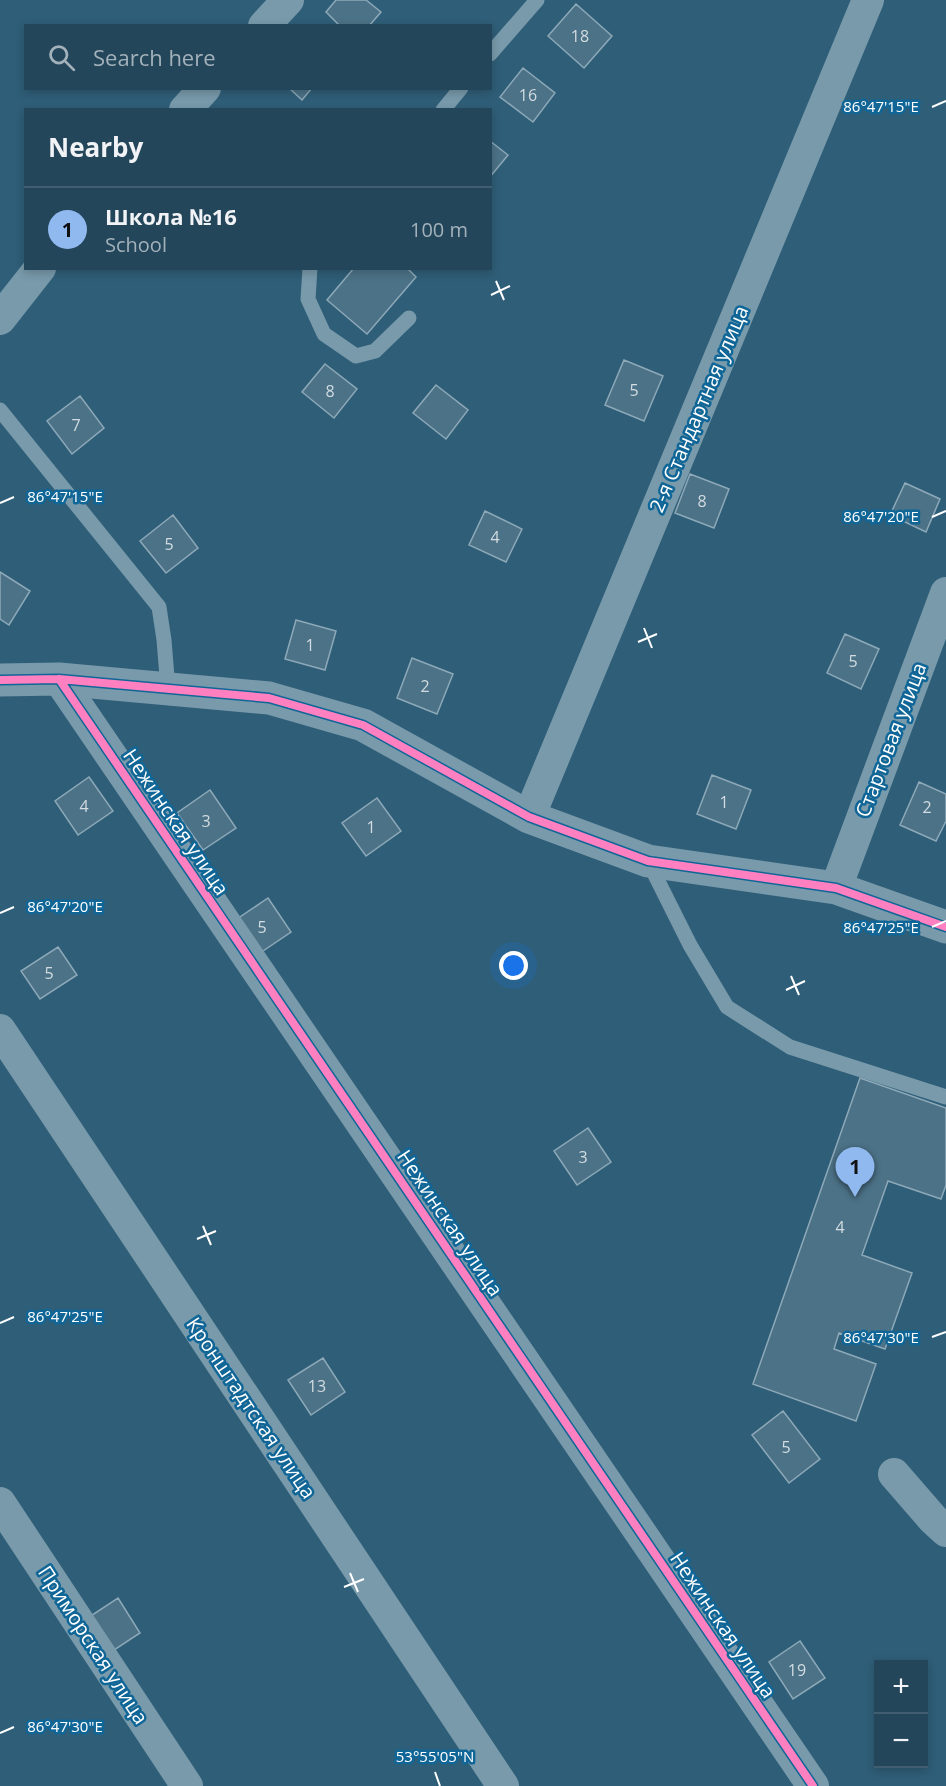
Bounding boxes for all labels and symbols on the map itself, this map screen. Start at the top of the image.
house number: 18 [571,25,589,47]
house number: 16 [519,84,537,106]
text: 86°47'15"E [843,96,919,116]
street label: 2-я Стандартная улица [643,301,754,516]
house number: 5 [629,379,639,401]
house number: 8 [325,380,335,402]
house number: 7 [71,414,81,436]
text: 86°47'15"E [27,486,103,506]
house number: 8 [697,490,707,512]
text: 86°47'20"E [843,506,919,526]
house number: 4 [490,526,500,548]
house number: 5 [164,533,174,555]
house number: 1 [305,634,315,656]
house number: 5 [848,650,858,672]
street label: Стартовая улица [849,659,932,821]
house number: 2 [420,675,430,697]
street label: Нежинская улица [117,743,235,900]
house number: 1 [719,791,729,813]
house number: 4 [79,795,89,817]
house number: 2 [922,796,932,818]
house number: 3 [201,810,211,832]
house number: 1 [366,816,376,838]
text: 86°47'20"E [27,896,103,916]
house number: 5 [257,916,267,938]
text: 86°47'25"E [843,917,919,937]
your location [499,951,528,980]
house number: 5 [44,962,54,984]
street label: Нежинская улица [391,1144,509,1301]
house number: 3 [578,1146,588,1168]
pin: 1 [836,1148,874,1197]
house number: 4 [835,1216,845,1238]
text: 86°47'25"E [27,1306,103,1326]
street label: Кронштадтская улица [181,1312,322,1504]
text: 86°47'30"E [843,1327,919,1347]
house number: 13 [308,1375,326,1397]
house number: 5 [781,1436,791,1458]
street label: Нежинская улица [664,1546,782,1703]
street label: Приморская улица [32,1560,155,1729]
house number: 19 [788,1659,806,1681]
text: 86°47'30"E [27,1716,103,1736]
text: 53°55'05"N [396,1746,474,1766]

